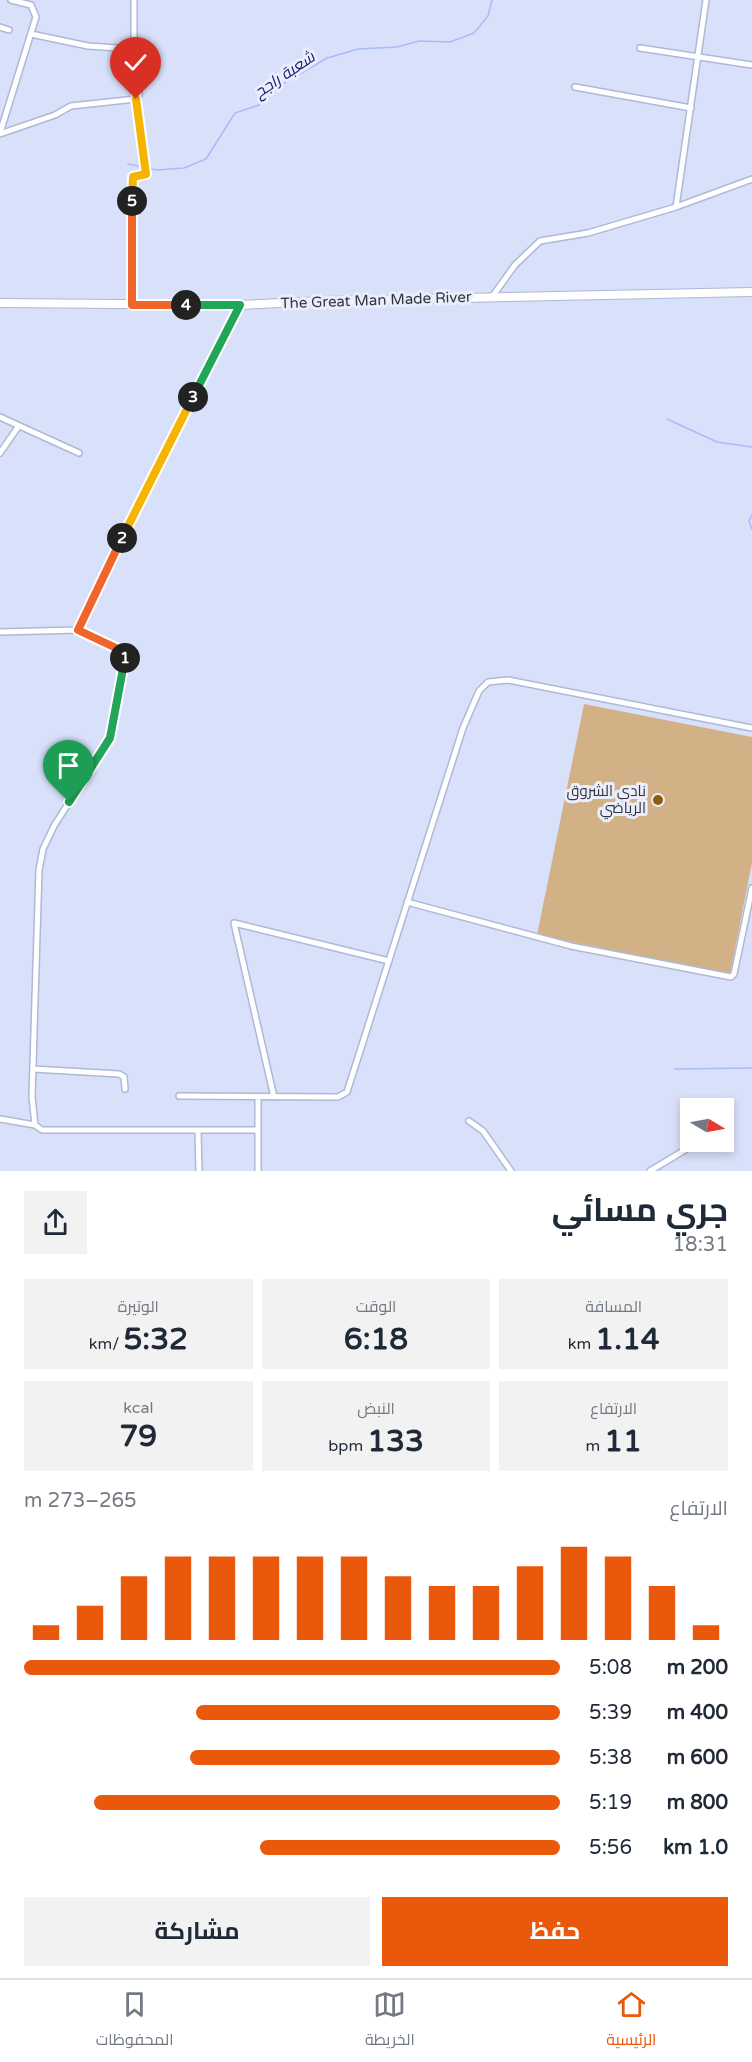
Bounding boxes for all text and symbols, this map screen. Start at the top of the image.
pin [110,37,161,99]
icon: check [119,46,152,79]
water label: شعبة راجح [250,47,320,104]
pin: 5 [117,186,147,216]
text: 5 [127,191,137,211]
street label: The Great Man Made River [280,288,472,312]
pin: 4 [171,290,201,320]
text: 4 [181,295,191,315]
pin: 3 [178,382,208,412]
text: 3 [188,387,198,407]
pin: 2 [107,523,137,553]
text: 2 [117,528,127,548]
pin: 1 [110,643,140,673]
text: 1 [120,648,130,668]
pin [43,740,94,802]
icon: arrive [52,749,85,782]
place label: نادي الشروق الرياضي [567,782,646,820]
marker: نادي الشروق الرياضي [651,793,665,807]
north arrow [680,1098,734,1152]
map controls [680,1098,734,1152]
button: share [24,1191,87,1254]
text: جري مسائي [552,1191,728,1230]
text: 18:31 [673,1233,728,1257]
text: الوتيرة [118,1297,159,1317]
text: الوقت [356,1297,396,1317]
text: المسافة [585,1297,642,1317]
text: 5:32 [124,1321,188,1358]
text: 6:18 [344,1321,408,1358]
text: 1.14 [595,1321,660,1358]
text: /km [89,1334,124,1354]
text: km [568,1334,595,1354]
text: kcal [123,1398,153,1418]
text: النبض [357,1399,395,1419]
text: الارتفاع [590,1399,637,1419]
text: 79 [119,1418,157,1455]
text: 133 [367,1423,424,1460]
text: 11 [604,1423,642,1460]
text: bpm [328,1436,367,1456]
text: m [585,1436,604,1456]
text: 265–273 m [24,1489,137,1513]
text: الارتفاع [669,1497,728,1521]
text: 5:08 [589,1656,632,1680]
text: 200 m [667,1656,728,1680]
text: 5:39 [589,1701,632,1725]
text: 400 m [667,1701,728,1725]
text: 5:38 [589,1746,632,1770]
text: 600 m [667,1746,728,1770]
text: 5:19 [589,1791,632,1815]
text: 800 m [667,1791,728,1815]
text: 5:56 [589,1836,632,1860]
text: 1.0 km [663,1836,728,1860]
button: مشاركة [24,1897,370,1966]
button: حفظ [382,1897,728,1966]
tab: المحفوظات [96,1988,174,2054]
tab: الخريطة [365,1988,415,2054]
tab: الرئيسية [606,1988,656,2054]

